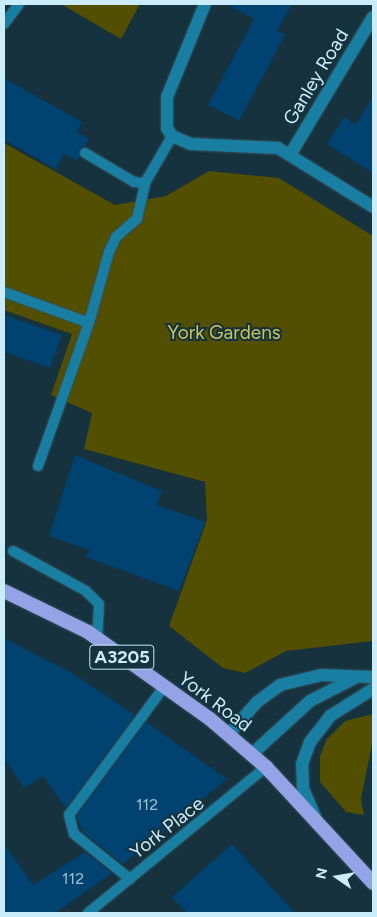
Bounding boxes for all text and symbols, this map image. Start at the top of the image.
street label: Ganley Road [279,25,353,129]
park label: York Gardens [167,322,281,344]
road number: A3205 [88,642,156,672]
street label: York Road [174,667,256,737]
street label: York Place [126,792,208,864]
house number: 112 [136,795,158,815]
north arrow [312,852,362,902]
text: N [312,866,331,881]
house number: 112 [62,869,84,889]

